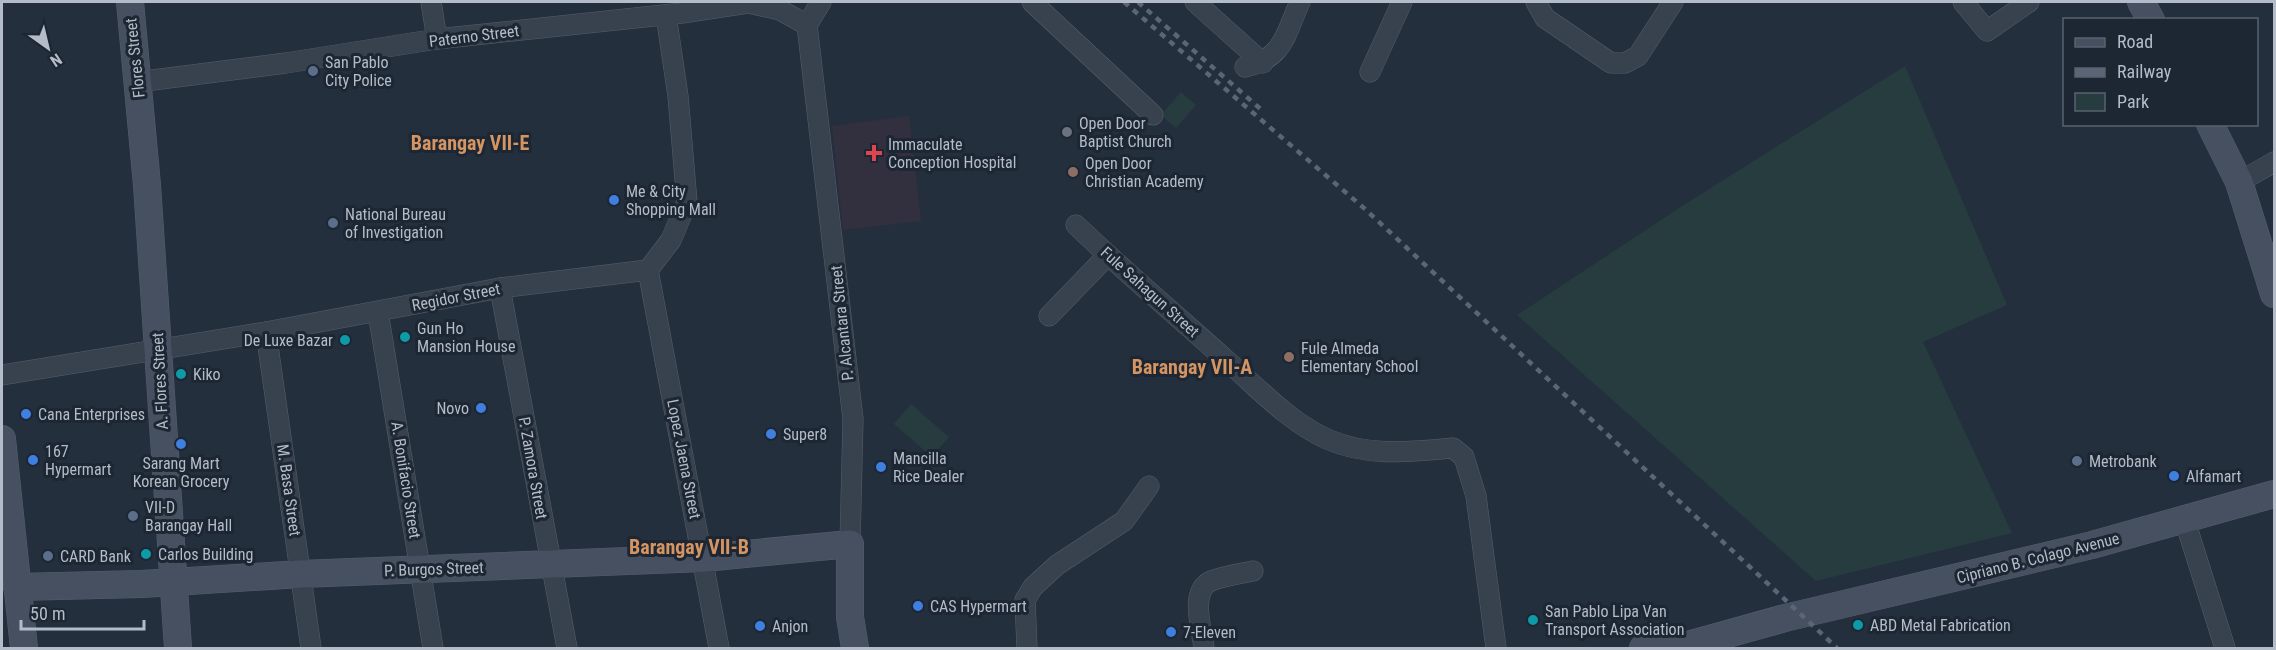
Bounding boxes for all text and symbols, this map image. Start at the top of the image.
street label: Flores Street [121,17,149,99]
north arrow [18,18,78,78]
legend [2063,18,2258,126]
street label: Paterno Street [428,21,520,51]
text: Road [2117,31,2153,52]
text: N [47,49,65,71]
place label: San Pablo City Police [325,53,392,90]
text: Railway [2117,61,2172,82]
marker: San Pablo City Police [306,64,320,78]
text: Park [2117,91,2149,112]
place label: Open Door Baptist Church [1079,114,1172,151]
marker: Open Door Baptist Church [1060,125,1074,139]
district label: Barangay VII-E [411,131,529,155]
place label: Immaculate Conception Hospital [888,135,1016,172]
marker: Immaculate Conception Hospital [865,144,883,162]
place label: Open Door Christian Academy [1085,154,1204,191]
marker: Open Door Christian Academy [1066,165,1080,179]
place label: Me & City Shopping Mall [626,182,716,219]
marker: Me & City Shopping Mall [607,193,621,207]
place label: National Bureau of Investigation [345,205,446,242]
marker: National Bureau of Investigation [326,216,340,230]
street label: Fule Sahagun Street [1097,243,1203,341]
street label: P. Alcantara Street [826,264,857,382]
street label: Regidor Street [410,279,502,315]
place label: Gun Ho Mansion House [417,319,515,356]
marker: Gun Ho Mansion House [398,330,412,344]
place label: De Luxe Bazar [244,331,333,350]
street label: A. Flores Street [148,332,172,430]
marker: De Luxe Bazar [338,333,352,347]
place label: Fule Almeda Elementary School [1301,339,1418,376]
marker: Fule Almeda Elementary School [1282,350,1296,364]
district label: Barangay VII-A [1132,355,1252,379]
place label: Kiko [193,365,221,384]
marker: Kiko [174,367,188,381]
street label: Lopez Jaena Street [663,398,705,521]
place label: Novo [436,399,469,418]
marker: Novo [474,401,488,415]
place label: Cana Enterprises [38,405,145,424]
marker: Cana Enterprises [19,407,33,421]
street label: P. Zamora Street [515,415,551,521]
street label: A. Bonifacio Street [387,420,425,540]
place label: Super8 [783,425,827,444]
marker: Super8 [764,427,778,441]
marker: Sarang Mart Korean Grocery [174,437,188,451]
place label: 167 Hypermart [45,442,112,479]
street label: M. Basa Street [273,443,305,537]
place label: Mancilla Rice Dealer [893,449,964,486]
place label: Metrobank [2089,452,2157,471]
marker: 167 Hypermart [26,453,40,467]
place label: Sarang Mart Korean Grocery [133,454,230,491]
marker: Metrobank [2070,454,2084,468]
marker: Mancilla Rice Dealer [874,460,888,474]
place label: Alfamart [2186,467,2242,486]
marker: Alfamart [2167,469,2181,483]
place label: VII-D Barangay Hall [145,498,232,535]
marker: VII-D Barangay Hall [126,509,140,523]
street label: Cipriano B. Colago Avenue [1955,529,2121,587]
district label: Barangay VII-B [629,535,749,559]
place label: Carlos Building [158,545,253,564]
place label: CARD Bank [60,547,132,566]
marker: Carlos Building [139,547,153,561]
marker: CARD Bank [41,549,55,563]
street label: P. Burgos Street [384,558,484,580]
scale bar [21,593,144,631]
place label: CAS Hypermart [930,597,1027,616]
marker: CAS Hypermart [911,599,925,613]
place label: San Pablo Lipa Van Transport Association [1545,602,1684,639]
text: 50 m [30,603,65,624]
marker: San Pablo Lipa Van Transport Association [1526,613,1540,627]
place label: ABD Metal Fabrication [1870,616,2011,635]
place label: Anjon [772,617,808,636]
marker: ABD Metal Fabrication [1851,618,1865,632]
marker: Anjon [753,619,767,633]
place label: 7-Eleven [1183,623,1236,642]
marker: 7-Eleven [1164,625,1178,639]

